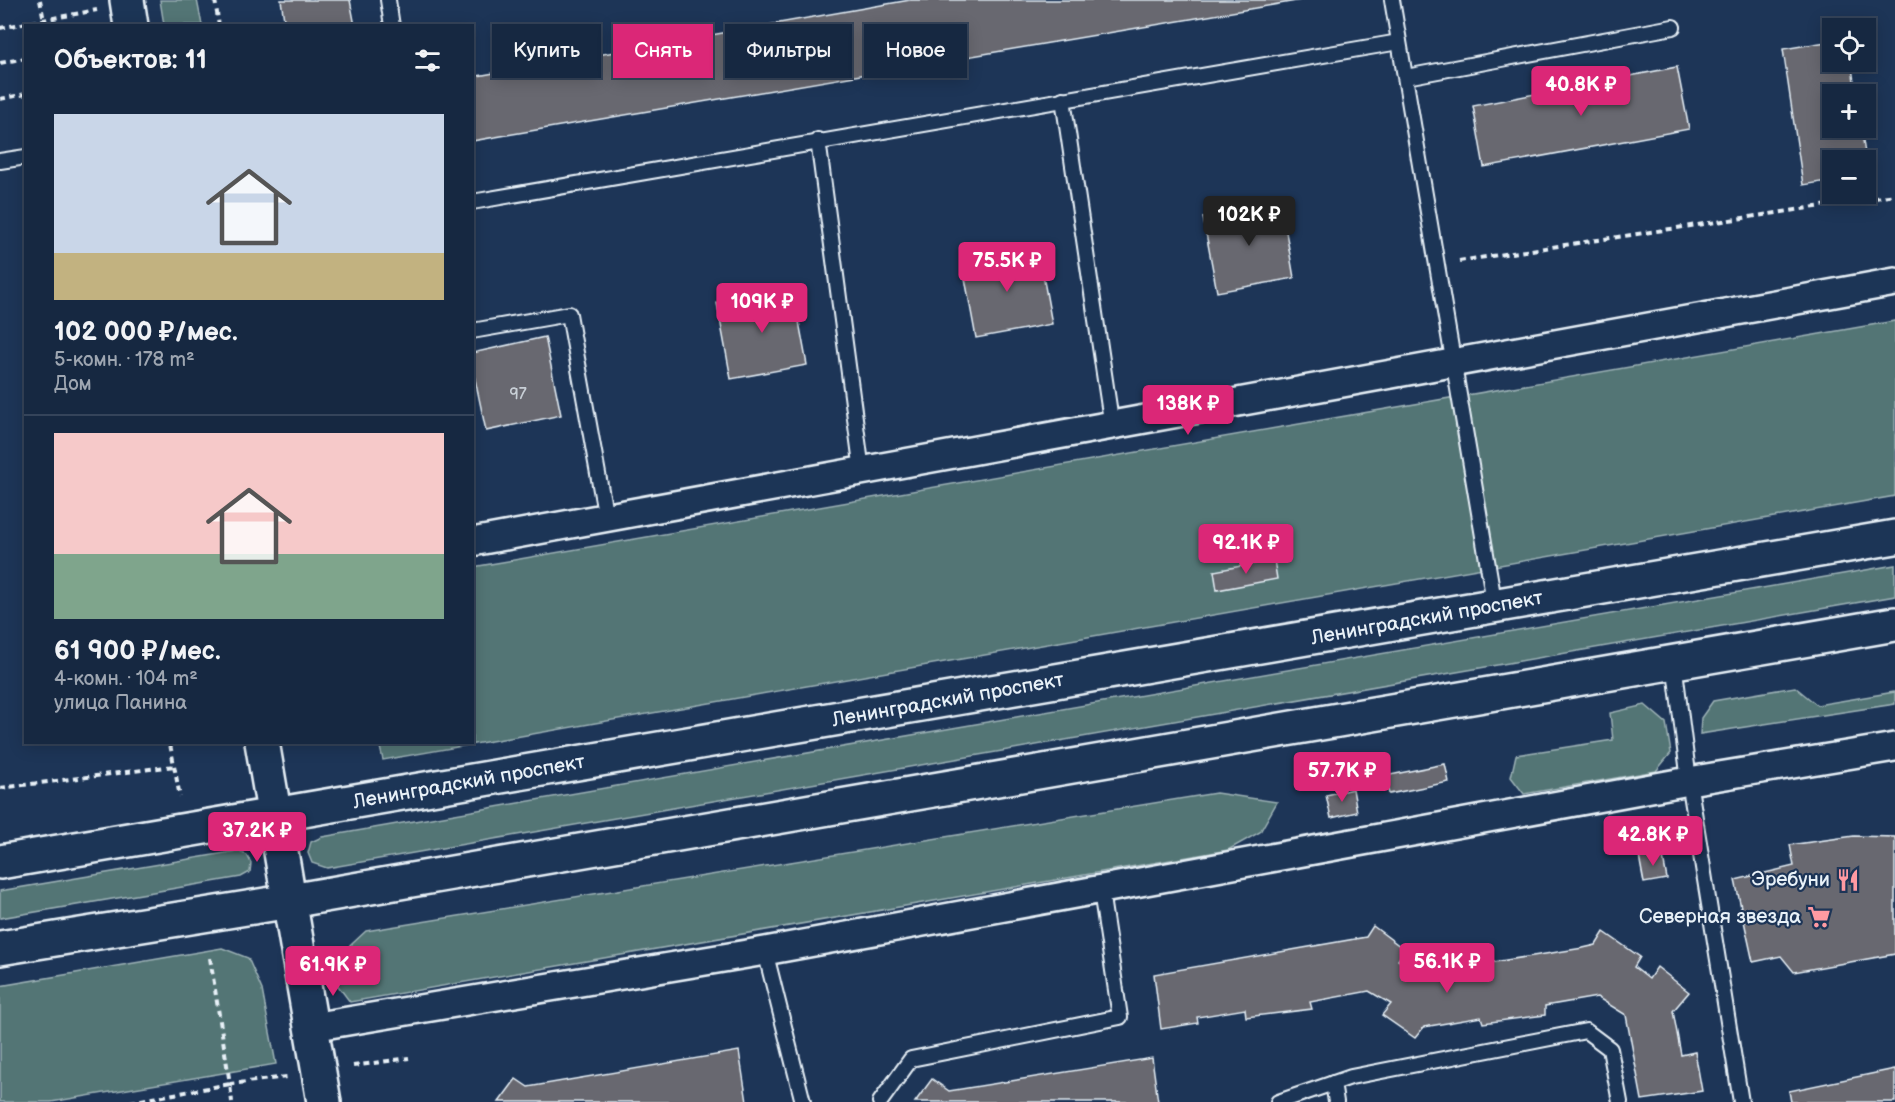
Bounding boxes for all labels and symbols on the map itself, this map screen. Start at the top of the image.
pin: 40.8K ₽ [1526,66,1636,117]
pin: 102K ₽ [1200,196,1298,247]
pin: 75.5K ₽ [952,242,1062,293]
pin: 109K ₽ [713,283,811,334]
house number: 97 [509,385,527,404]
pin: 138K ₽ [1139,385,1237,436]
pin: 92.1K ₽ [1191,524,1301,575]
street label: Ленинградский проспект [1308,586,1545,650]
street label: Ленинградский проспект [829,668,1066,732]
street label: Ленинградский проспект [350,750,587,814]
pin: 57.7K ₽ [1287,752,1397,803]
pin: 37.2K ₽ [202,812,312,863]
pin: 42.8K ₽ [1598,816,1708,867]
restaurant icon: Эребуни [1835,867,1861,893]
place label: Эребуни [1751,868,1830,892]
supermarket icon: Северная звезда [1806,904,1832,930]
place label: Северная звезда [1639,905,1801,929]
pin: 56.1K ₽ [1392,943,1502,994]
pin: 61.9K ₽ [278,946,388,997]

